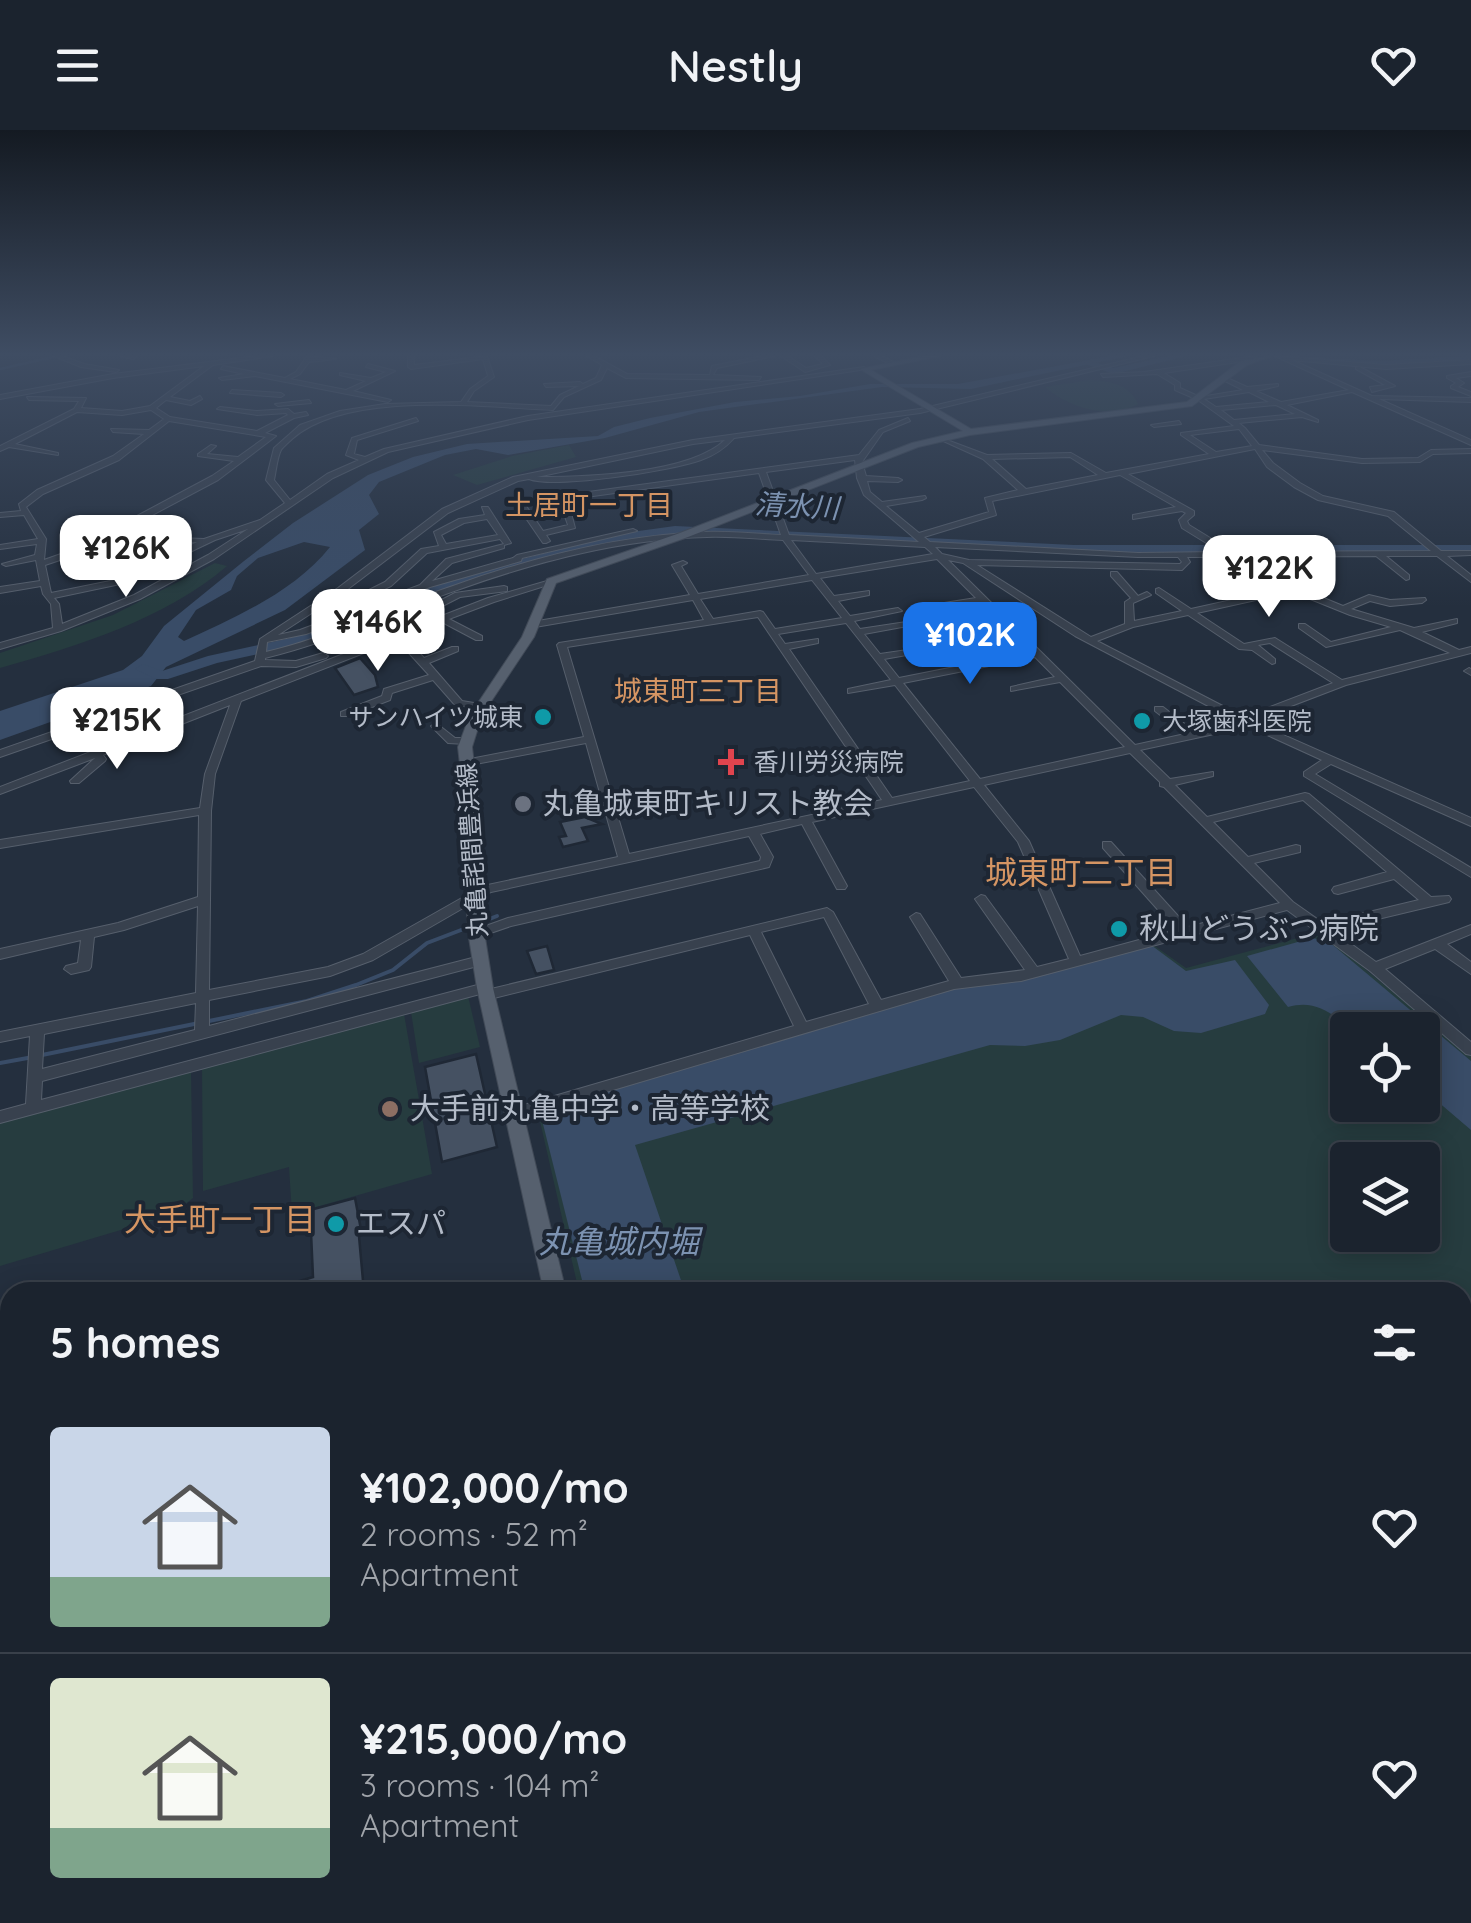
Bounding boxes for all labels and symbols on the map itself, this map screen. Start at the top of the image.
water label: 清水川 [754,486,843,525]
district label: 土居町一丁目 [505,487,673,522]
pin: ¥126K [56,515,196,600]
pin: ¥122K [1199,535,1339,620]
pin: ¥146K [308,589,448,674]
pin: ¥102K [900,602,1040,687]
district label: 城東町三丁目 [614,673,782,708]
pin: ¥215K [47,687,187,772]
place label: サンハイツ城東 [348,701,523,732]
place label: 大塚歯科医院 [1162,705,1312,736]
marker: サンハイツ城東 [532,706,554,728]
marker: 大塚歯科医院 [1131,710,1153,732]
place label: 香川労災病院 [754,746,904,777]
marker: 香川労災病院 [718,749,744,775]
street label: 丸亀詫間豊浜線 [450,762,493,938]
place label: 丸亀城東町キリスト教会 [543,784,873,822]
marker: 丸亀城東町キリスト教会 [512,793,534,815]
district label: 城東町二丁目 [985,852,1177,892]
place label: 秋山どうぶつ病院 [1139,909,1379,947]
marker: 秋山どうぶつ病院 [1108,918,1130,940]
place label: 大手前丸亀中学・高等学校 [410,1089,770,1127]
marker: 大手前丸亀中学・高等学校 [379,1098,401,1120]
district label: 大手町一丁目 [124,1199,316,1239]
place label: エスパ [356,1204,446,1242]
marker: エスパ [325,1213,347,1235]
water label: 丸亀城内堀 [539,1221,704,1261]

